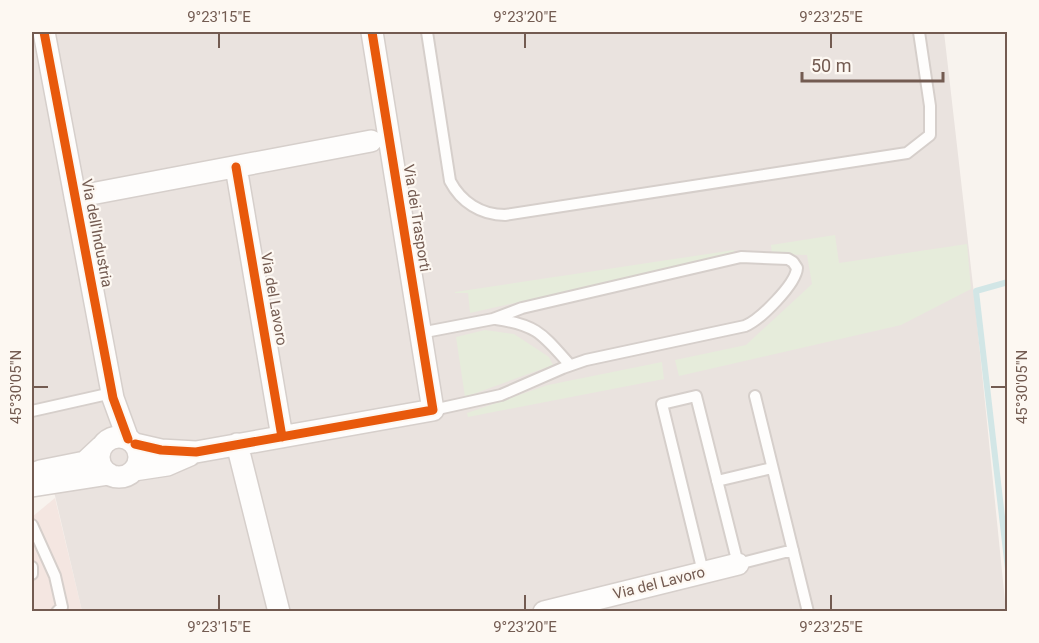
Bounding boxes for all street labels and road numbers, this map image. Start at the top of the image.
street label: Via dei Trasporti [400,163,434,273]
street label: Via dell'Industria [78,177,116,289]
street label: Via del Lavoro [257,251,291,347]
street label: Via del Lavoro [611,563,707,603]

